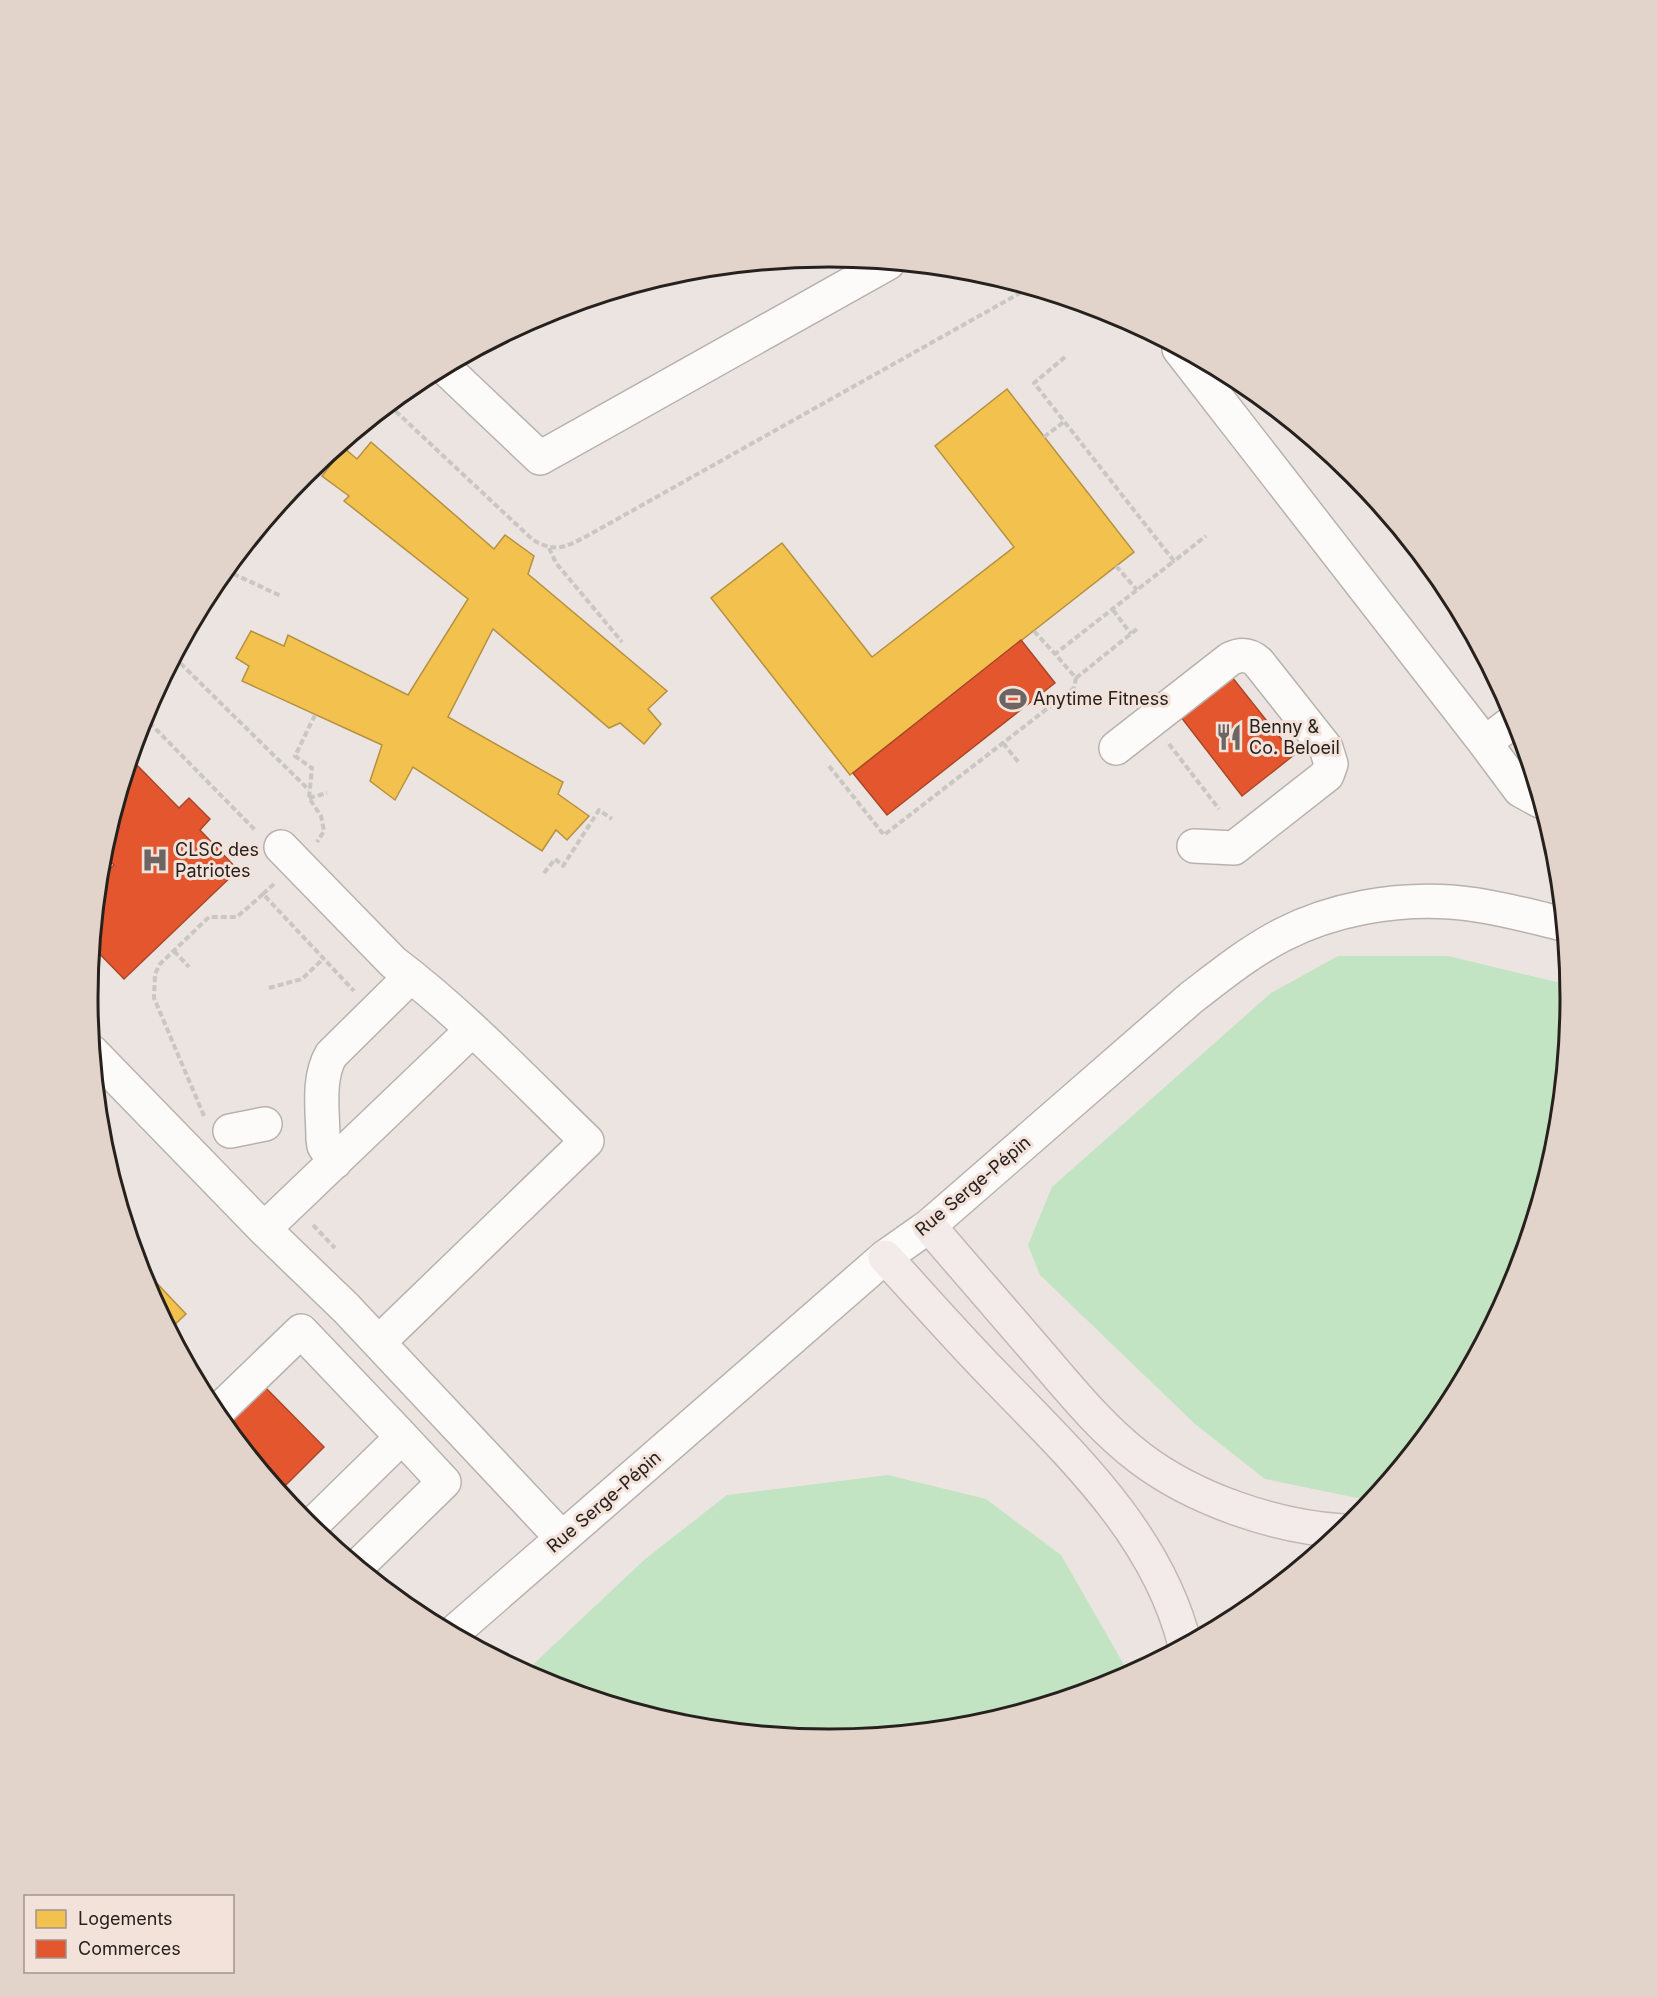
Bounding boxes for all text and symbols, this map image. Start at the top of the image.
sports icon: Anytime Fitness [998,684,1028,714]
place label: Anytime Fitness [1033,688,1169,709]
place label: Benny & Co. Beloeil [1249,716,1340,758]
restaurant icon: Benny & Co. Beloeil [1214,722,1244,752]
place label: CLSC des Patriotes [175,839,259,881]
hospital icon: CLSC des Patriotes [140,845,170,875]
street label: Rue Serge-Pépin [911,1131,1035,1240]
street label: Rue Serge-Pépin [542,1446,665,1557]
legend [24,1895,234,1973]
text: Logements [78,1908,173,1929]
text: Commerces [78,1938,181,1959]

